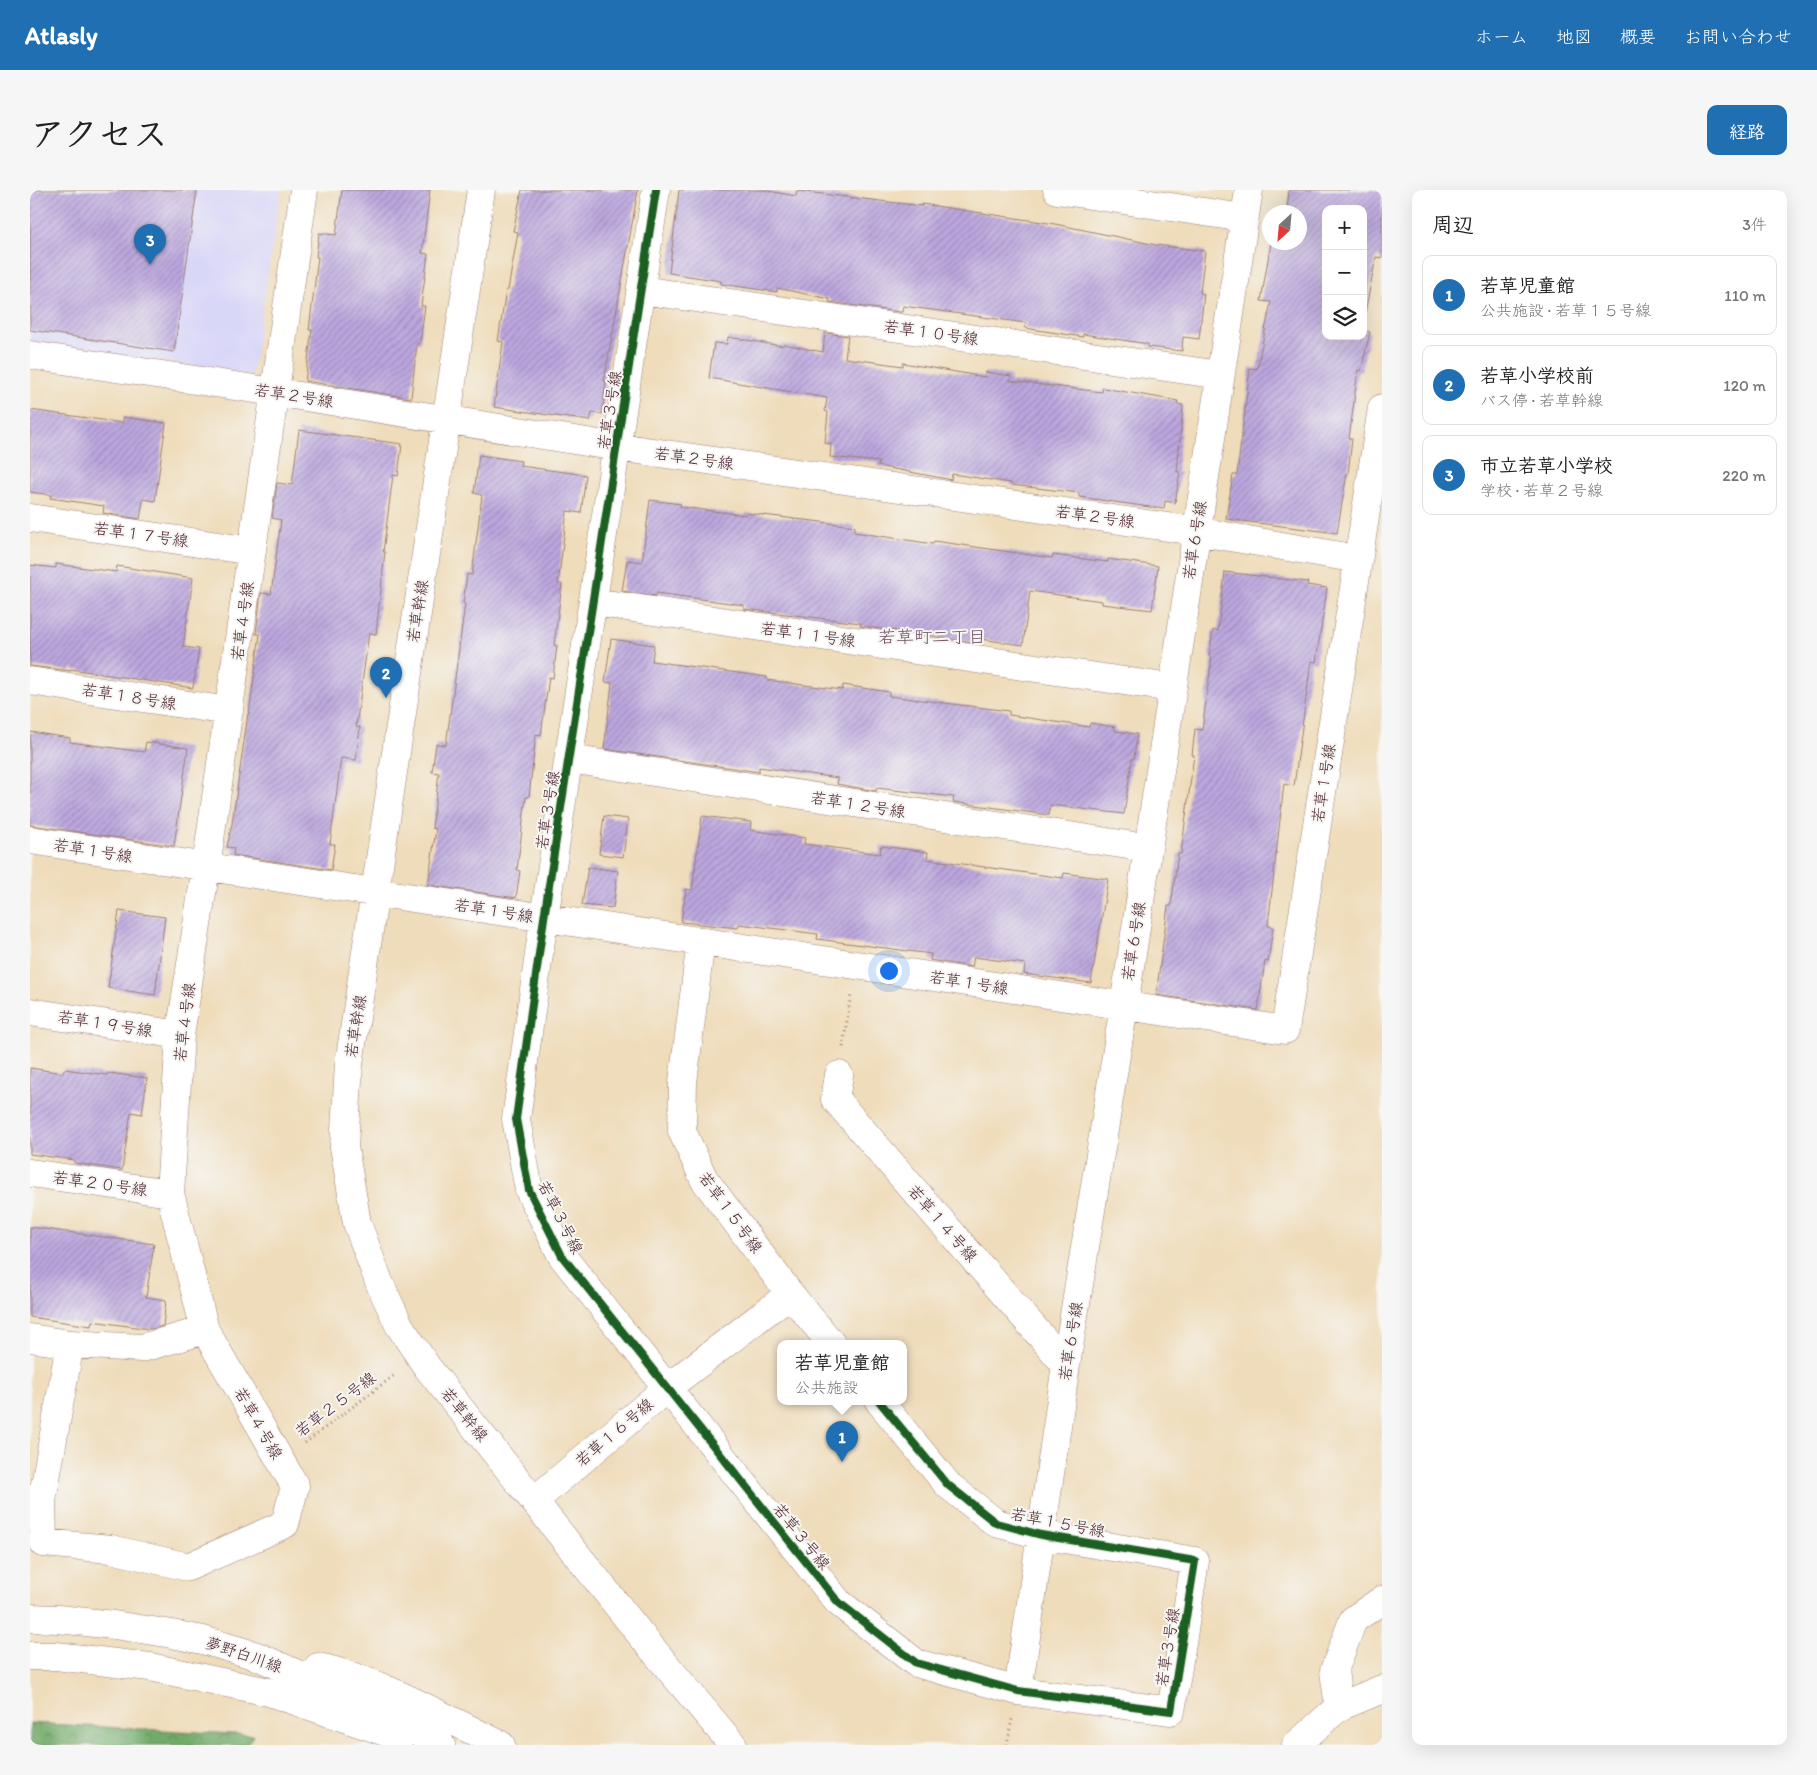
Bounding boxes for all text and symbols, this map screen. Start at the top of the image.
text: Atlasly [25,21,98,50]
text: ホーム [1475,26,1528,48]
text: 地図 [1556,26,1592,48]
text: 概要 [1620,26,1656,48]
text: お問い合わせ [1684,26,1792,48]
button: 経路 [1707,105,1787,155]
text: アクセス [30,113,168,155]
north arrow [1262,205,1307,250]
map controls [1322,205,1367,340]
button: + [1322,205,1367,250]
text: 周辺 [1432,212,1474,237]
text: 3件 [1742,215,1767,234]
pin: 3 [134,224,166,265]
button: − [1322,250,1367,295]
text: 若草児童館 [1480,274,1575,297]
text: 1 [1445,286,1453,305]
text: 110 m [1724,286,1766,305]
button: layers [1322,295,1367,340]
text: 公共施設 · 若草１５号線 [1480,301,1651,320]
street label: 若草１０号線 [882,316,980,349]
text: 若草小学校前 [1480,364,1594,387]
street label: 若草３号線 [594,369,625,451]
text: 2 [1445,376,1453,395]
text: 120 m [1723,376,1766,395]
street label: 若草２号線 [253,380,335,411]
text: バス停 · 若草幹線 [1480,391,1603,410]
street label: 若草２号線 [653,444,735,473]
text: 市立若草小学校 [1480,454,1613,477]
text: 3 [1445,466,1453,485]
text: 220 m [1722,466,1766,485]
text: 学校 · 若草２号線 [1480,481,1603,500]
street label: 若草６号線 [1179,499,1210,581]
street label: 若草２号線 [1054,502,1136,531]
street label: 若草１７号線 [92,518,190,551]
street label: 若草幹線 [403,578,432,644]
street label: 若草４号線 [228,580,257,662]
street label: 若草１１号線 [759,618,857,651]
district label: 若草町二丁目 [878,626,986,648]
pin: 2 [370,657,402,698]
street label: 若草１８号線 [80,680,178,713]
street label: 若草１号線 [1308,742,1339,824]
street label: 若草３号線 [532,769,563,851]
street label: 若草１２号線 [809,788,907,821]
street label: 若草１号線 [52,835,134,866]
street label: 若草１号線 [453,895,535,926]
street label: 若草６号線 [1118,900,1149,982]
your location [876,958,902,984]
street label: 若草１号線 [928,967,1010,998]
street label: 若草４号線 [170,981,199,1063]
street label: 若草幹線 [341,993,370,1059]
street label: 若草１９号線 [56,1007,154,1040]
street label: 若草２０号線 [51,1167,149,1200]
street label: 若草１５号線 [695,1168,766,1257]
street label: 若草３号線 [534,1177,587,1257]
street label: 若草１４号線 [904,1181,981,1266]
street label: 若草６号線 [1055,1300,1086,1382]
popup [777,1340,907,1405]
text: 若草児童館 [794,1351,890,1374]
street label: 若草２５号線 [291,1368,379,1441]
text: 公共施設 [794,1378,859,1397]
street label: 若草幹線 [437,1383,492,1445]
street label: 若草４号線 [230,1384,287,1463]
street label: 若草１６号線 [571,1394,657,1471]
pin: 1 [826,1421,858,1462]
street label: 若草３号線 [769,1499,834,1573]
street label: 若草１５号線 [1009,1504,1107,1541]
street label: 若草３号線 [1152,1606,1183,1688]
street label: 夢野白川線 [203,1632,285,1676]

